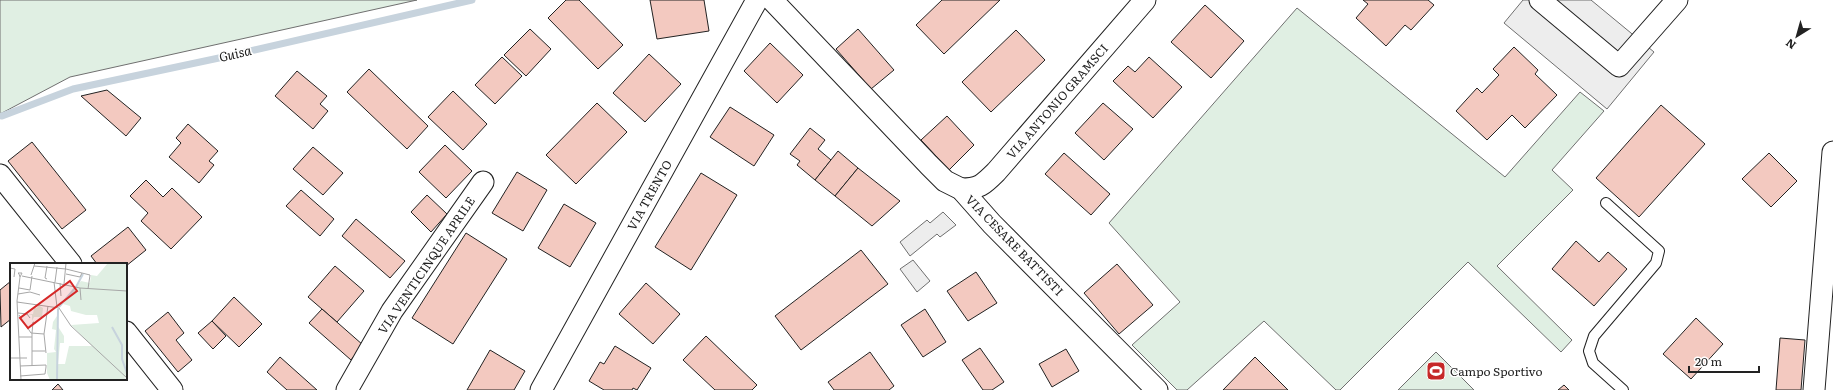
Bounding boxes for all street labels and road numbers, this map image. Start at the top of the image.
street label: VIA ANTONIO GRAMSCI [1002,39,1112,162]
street label: VIA TRENTO [622,156,676,234]
street label: VIA CESARE BATTISTI [962,190,1068,300]
street label: VIA VENTICINQUE APRILE [373,192,479,337]

